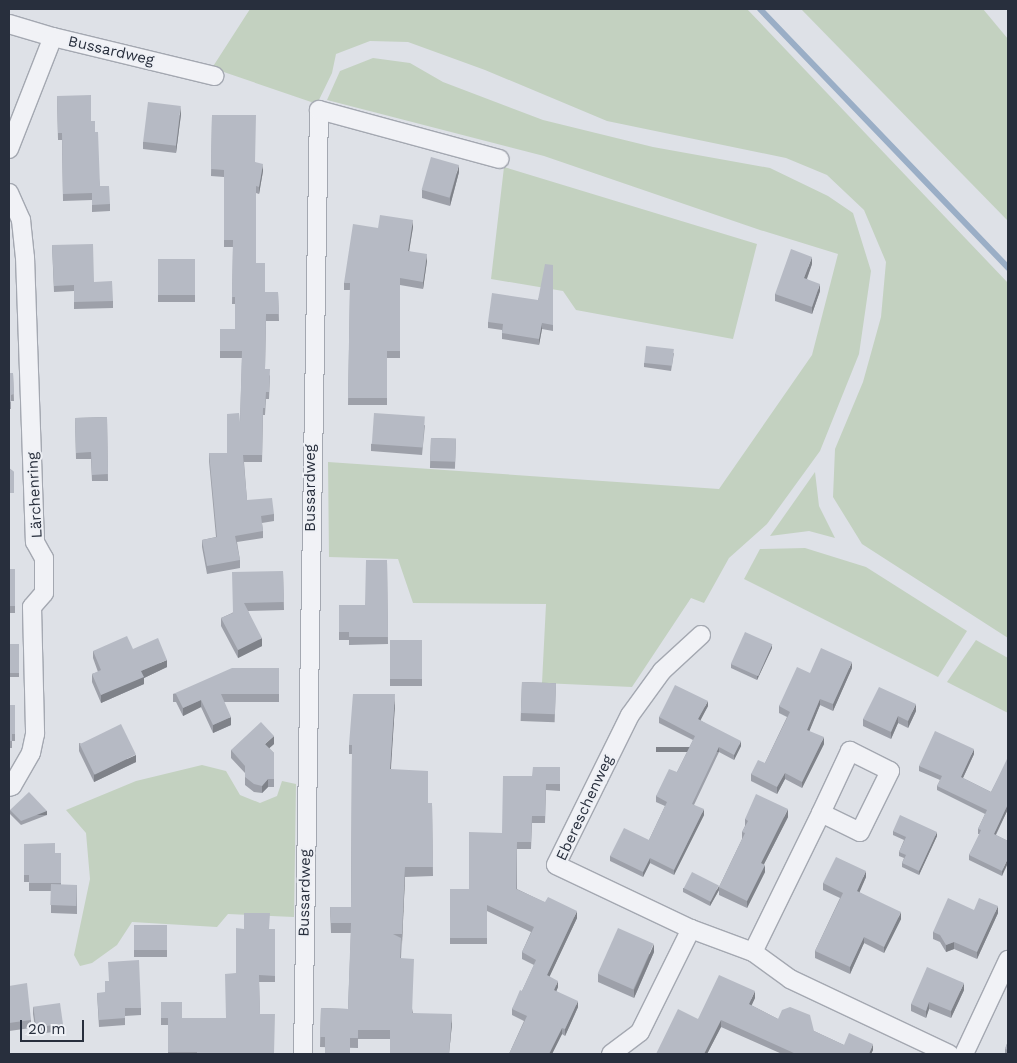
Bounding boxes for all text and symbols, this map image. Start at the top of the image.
street label: Bussardweg [66,32,156,70]
street label: Bussardweg [302,444,320,532]
street label: Lärchenring [24,451,46,539]
street label: Ebereschenweg [553,752,617,864]
street label: Bussardweg [295,849,315,937]
scale bar [22,1010,86,1042]
text: 20 m [28,1020,66,1038]

